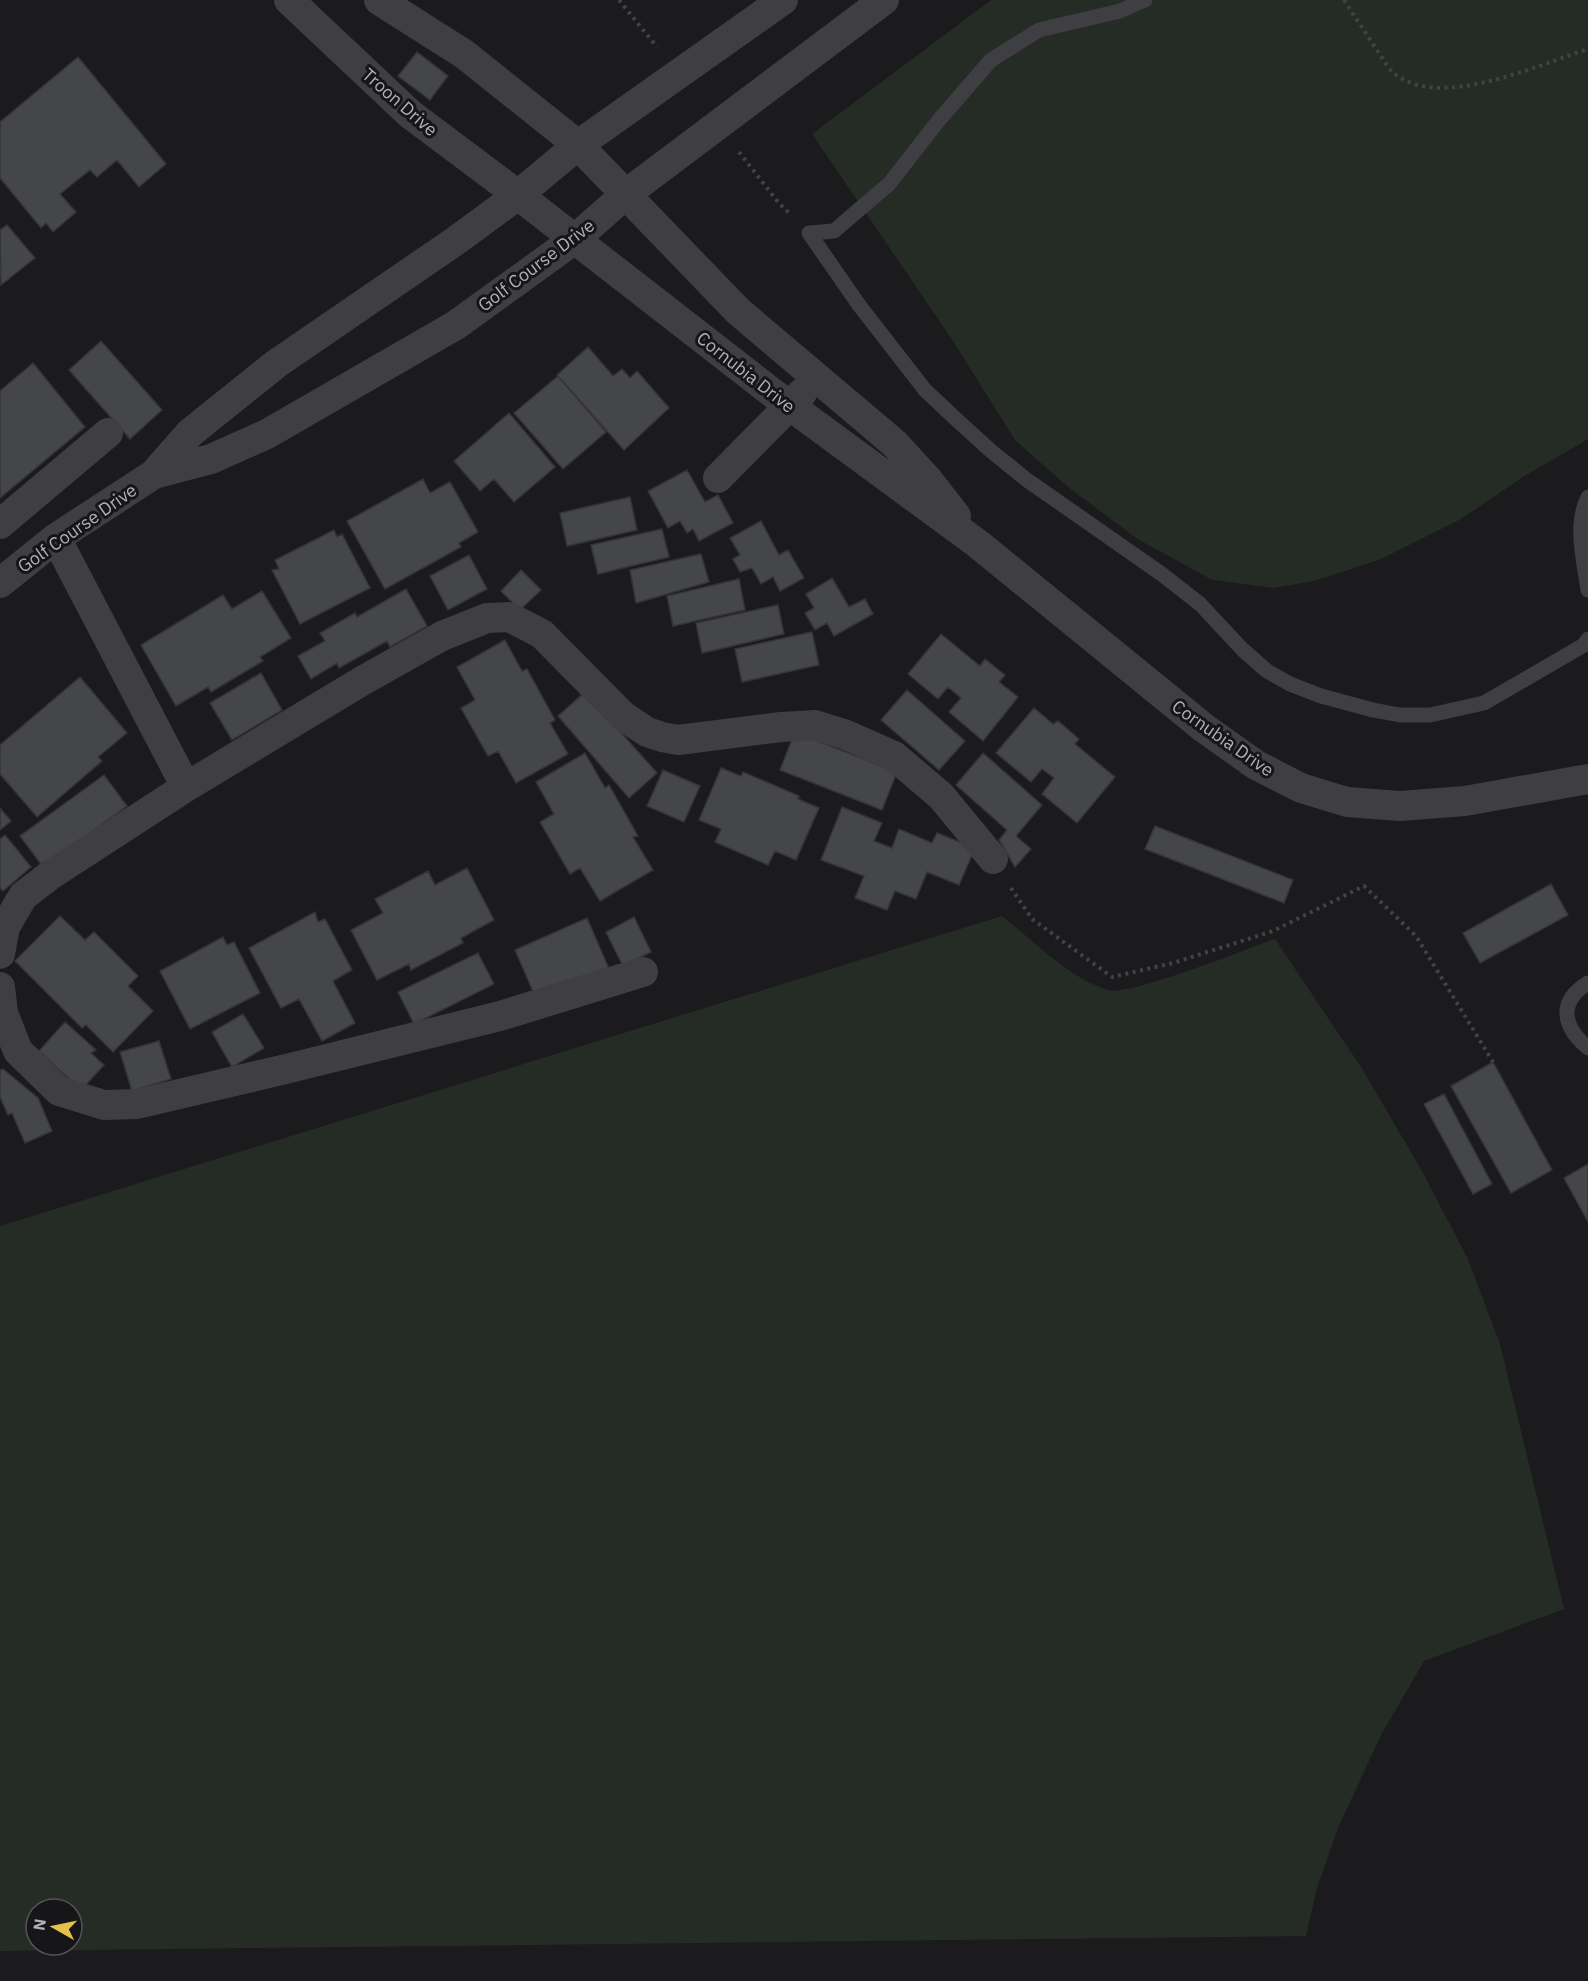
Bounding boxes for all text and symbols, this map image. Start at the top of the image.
street label: Troon Drive [358,63,443,141]
street label: Golf Course Drive [473,214,599,316]
street label: Cornubia Drive [692,326,800,418]
street label: Golf Course Drive [13,478,141,578]
street label: Cornubia Drive [1168,694,1278,782]
north arrow [24,1897,84,1957]
text: N [28,1917,50,1932]

